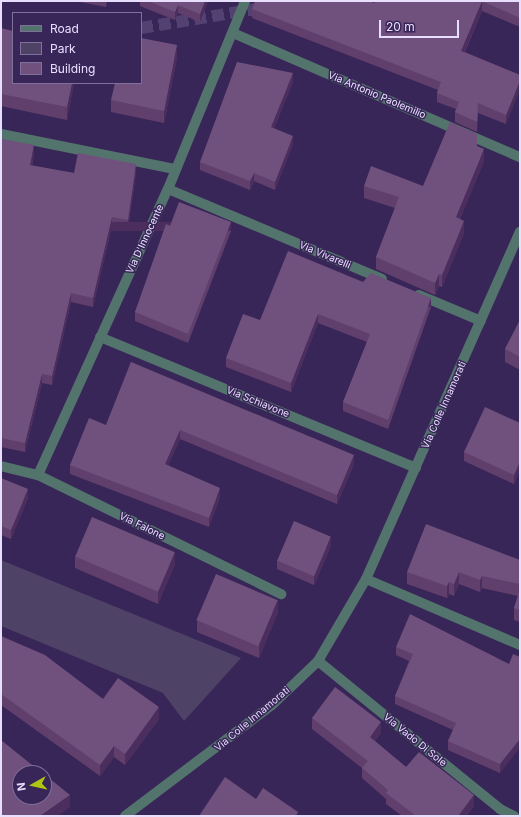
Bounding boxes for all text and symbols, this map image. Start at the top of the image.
legend [12,12,142,84]
scale bar [381,12,461,38]
text: 20 m [386,19,415,34]
text: Road [50,21,79,36]
text: Park [50,41,76,56]
text: Building [50,61,95,76]
street label: Via Antonio Paolemilio [326,69,428,121]
street label: Via D'Innocente [124,203,166,275]
street label: Via Vivarelli [297,239,353,271]
street label: Via Colle Innamorati [419,359,469,451]
street label: Via Schiavone [225,384,291,420]
street label: Via Falone [117,510,167,542]
street label: Via Colle Innamorati [212,684,292,754]
street label: Via Vado Di Sole [381,711,449,769]
north arrow [12,765,52,805]
text: N [14,781,29,792]

